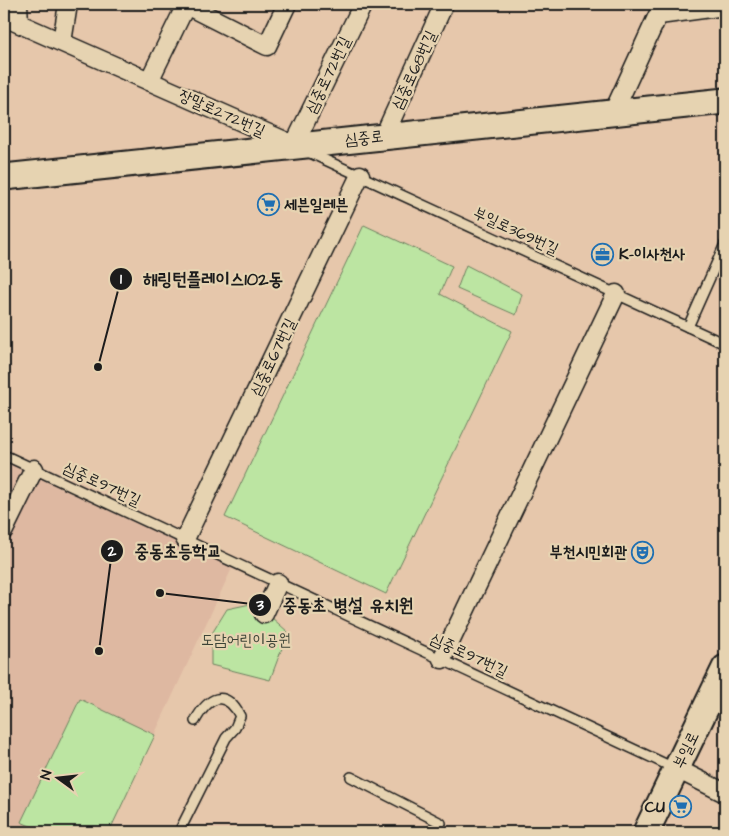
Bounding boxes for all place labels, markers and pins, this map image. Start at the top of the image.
supermarket icon: 세븐일레븐 [256,193,280,217]
place label: 세븐일레븐 [284,194,349,216]
office icon: K-이사천사 [591,242,615,266]
place label: K-이사천사 [619,243,685,265]
callout: 해링턴플레이스102동 [108,262,293,295]
callout: 중동초등학교 [100,535,232,568]
theatre icon: 부천시민회관 [631,540,655,564]
place label: 부천시민회관 [550,541,627,563]
callout: 중동초 병설 유치원 [248,588,423,621]
supermarket icon: CU [669,795,693,819]
place label: CU [645,796,665,818]

